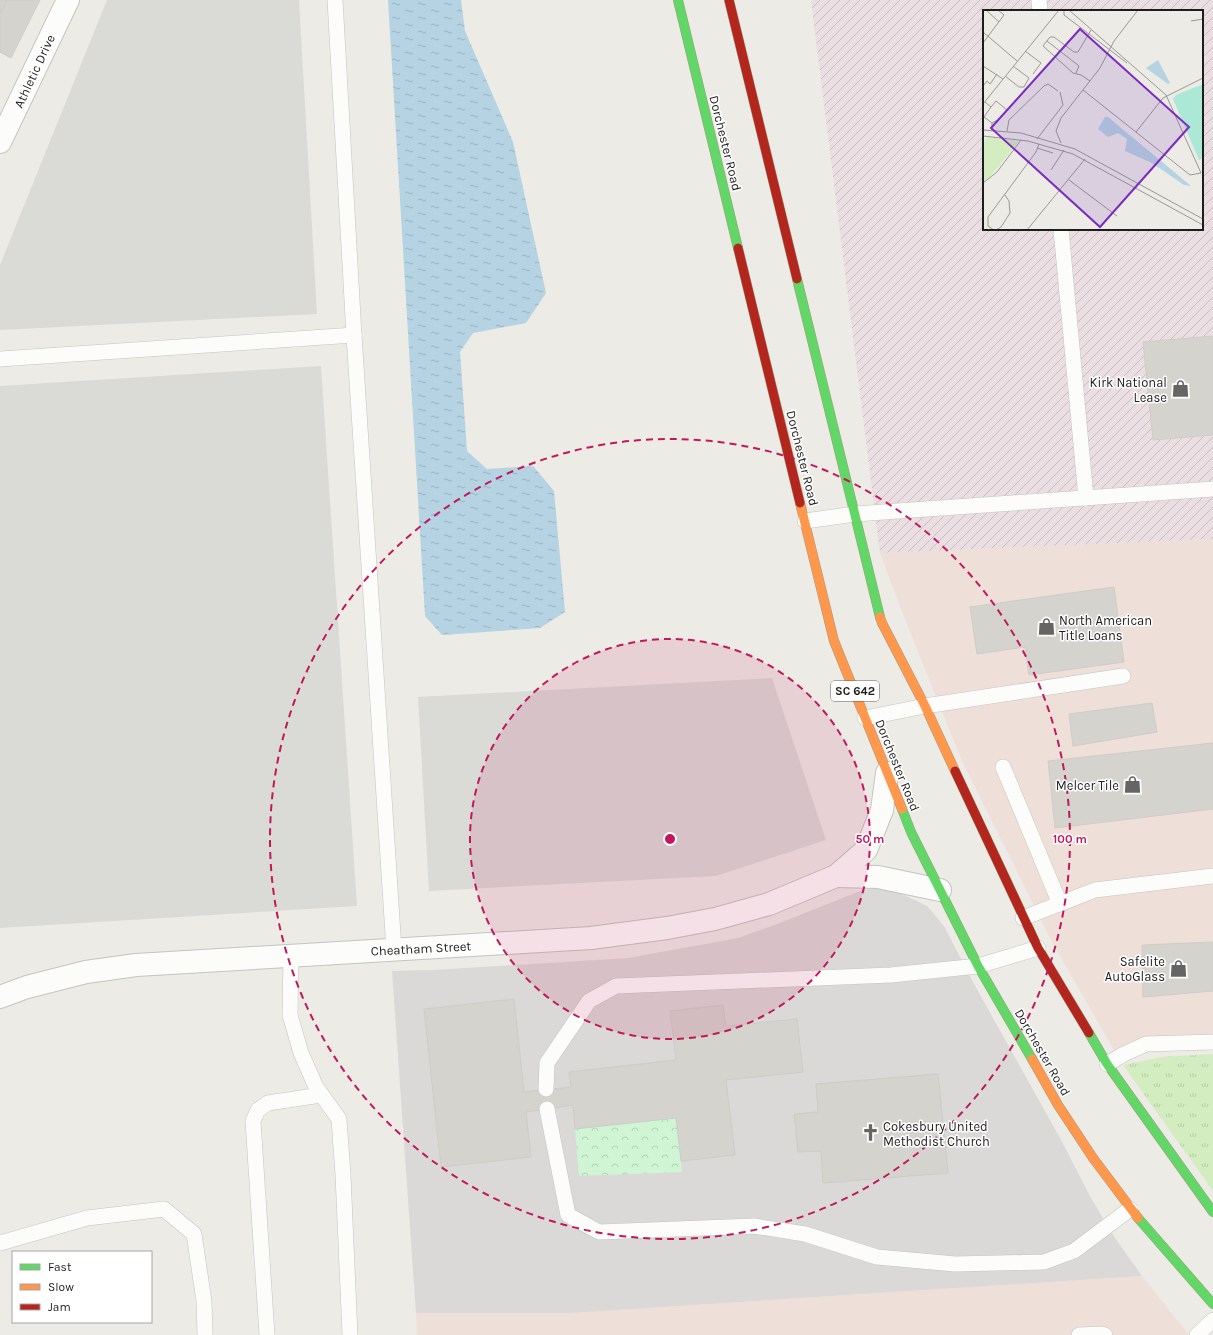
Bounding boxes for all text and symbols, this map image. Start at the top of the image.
inset map [983,10,1203,230]
street label: Athletic Drive [11,32,58,110]
street label: Dorchester Road [706,94,745,192]
place label: Kirk National Lease [1090,375,1167,405]
shop icon: Kirk National Lease [1170,379,1190,399]
street label: Dorchester Road [783,409,822,507]
place label: North American Title Loans [1059,613,1152,643]
shop icon: North American Title Loans [1036,617,1056,637]
road number: SC 642 [831,681,879,701]
street label: Dorchester Road [872,717,923,813]
shop icon: Melcer Tile [1122,775,1142,795]
place label: Melcer Tile [1056,778,1119,793]
centre of rings [663,832,677,846]
text: 50 m [856,832,885,846]
text: 100 m [1053,832,1087,846]
street label: Cheatham Street [370,938,472,959]
place label: Safelite AutoGlass [1105,954,1165,984]
shop icon: Safelite AutoGlass [1168,958,1188,978]
street label: Dorchester Road [1012,1006,1073,1098]
place label: Cokesbury United Methodist Church [883,1119,990,1149]
church icon: Cokesbury United Methodist Church [860,1123,880,1143]
legend [12,1251,152,1323]
text: Fast [48,1260,72,1274]
text: Slow [48,1280,74,1294]
text: Jam [48,1300,71,1314]

